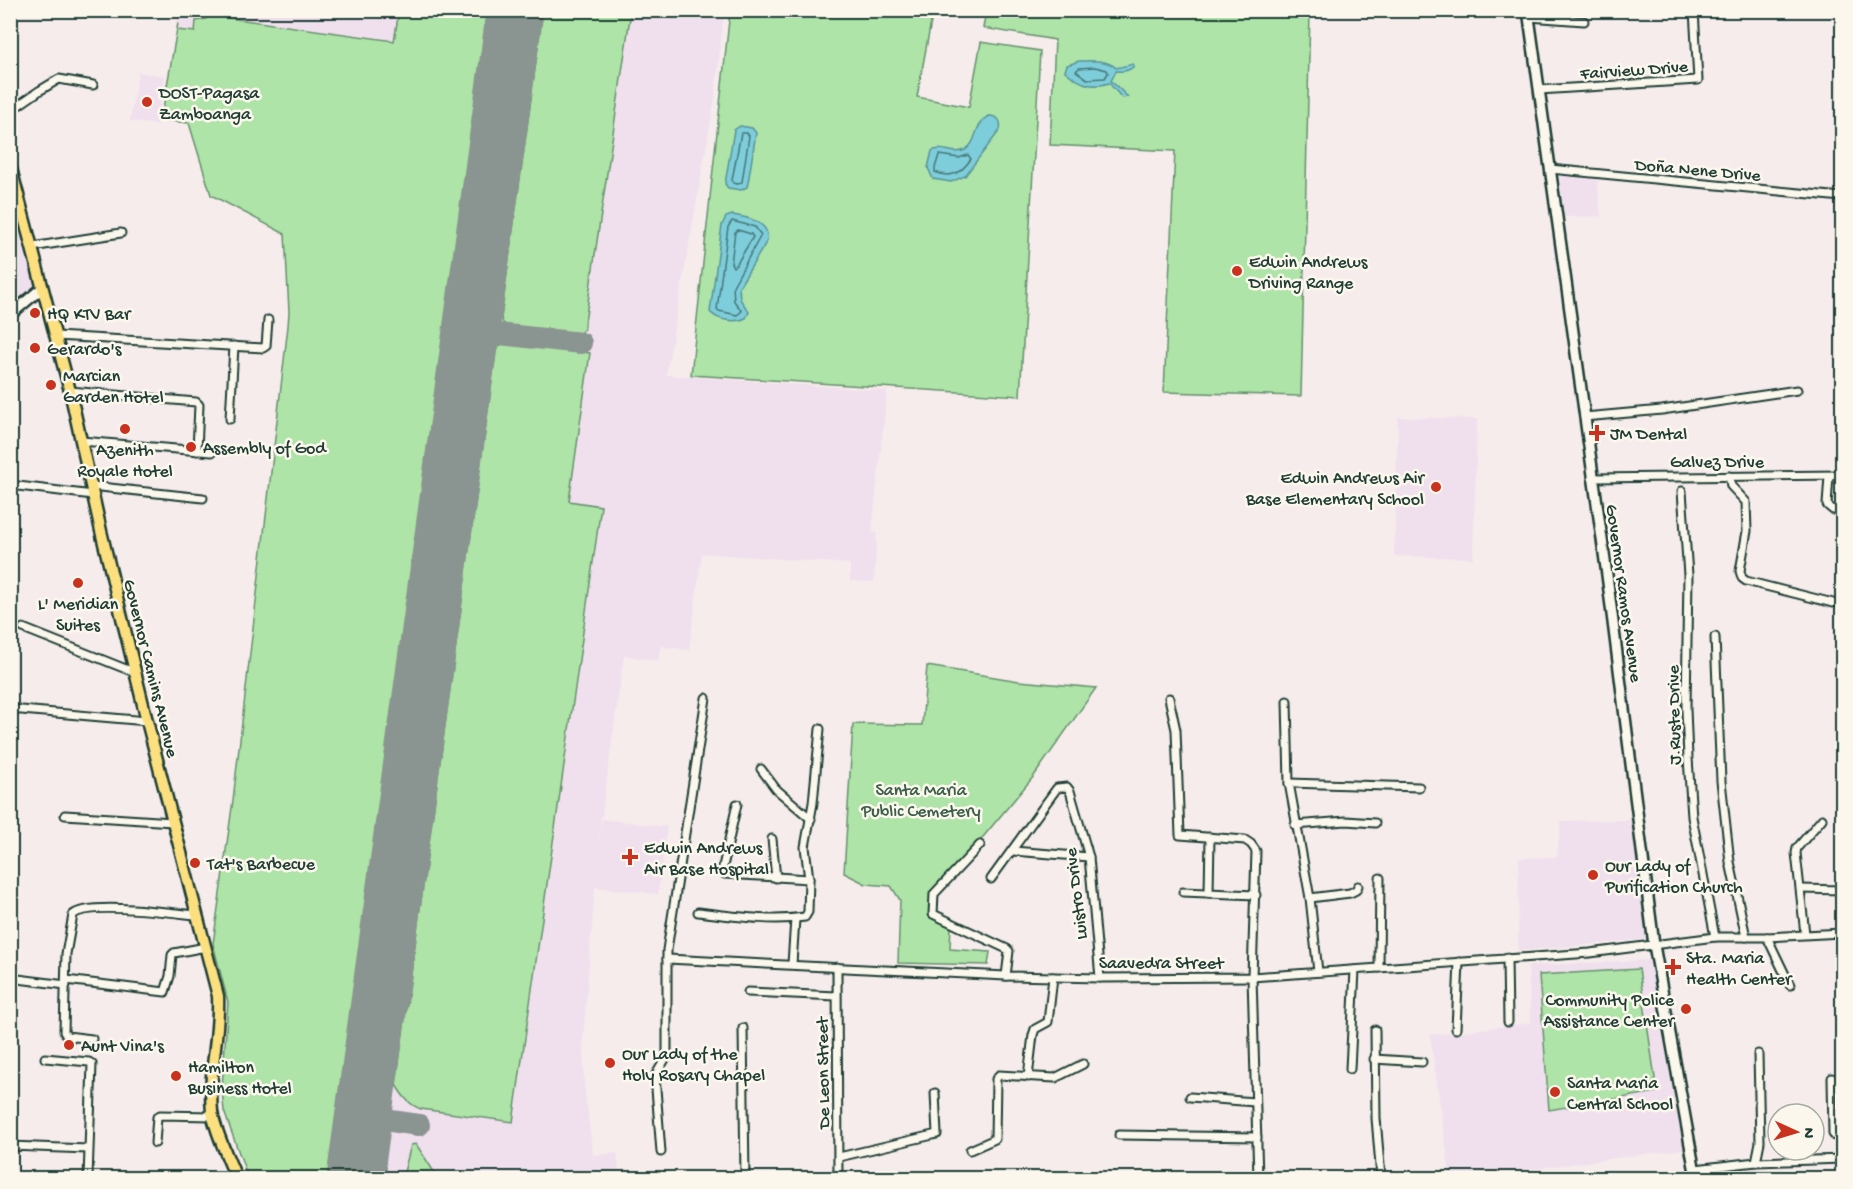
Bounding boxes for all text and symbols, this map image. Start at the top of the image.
street label: Fairview Drive [1579,57,1690,86]
place label: DOST-Pagasa Zamboanga [158,84,260,126]
marker: DOST-Pagasa Zamboanga [140,95,154,109]
street label: Doña Nene Drive [1633,155,1762,188]
place label: Edwin Andrews Driving Range [1248,253,1369,295]
marker: Edwin Andrews Driving Range [1230,264,1244,278]
place label: HQ KTV Bar [47,305,132,326]
marker: HQ KTV Bar [28,306,42,320]
place label: Gerardo's [47,340,123,361]
marker: Gerardo's [28,341,42,355]
place label: Marcian Garden Hotel [63,367,164,409]
marker: Marcian Garden Hotel [44,378,58,392]
marker: Azenith Royale Hotel [118,422,132,436]
marker: JM Dental [1588,424,1606,442]
place label: JM Dental [1610,425,1687,446]
place label: Assembly of God [203,439,327,460]
marker: Assembly of God [184,440,198,454]
place label: Azenith Royale Hotel [77,441,173,483]
street label: Galvez Drive [1670,453,1765,474]
place label: Edwin Andrews Air Base Elementary School [1245,469,1426,511]
marker: Edwin Andrews Air Base Elementary School [1429,480,1443,494]
street label: Governor Ramos Avenue [1600,503,1646,684]
marker: L' Meridian Suites [71,576,85,590]
street label: Governor Camins Avenue [117,577,182,761]
place label: L' Meridian Suites [38,595,119,637]
street label: J.Ruste Drive [1664,664,1687,765]
park label: Santa Maria Public Cemetery [860,781,981,823]
place label: Edwin Andrews Air Base Hospital [644,839,769,881]
street label: Luistro Drive [1061,846,1094,941]
marker: Edwin Andrews Air Base Hospital [621,848,639,866]
place label: Tat's Barbecue [206,855,316,876]
marker: Tat's Barbecue [188,856,202,870]
place label: Our Lady of Purification Church [1604,857,1743,899]
marker: Our Lady of Purification Church [1586,868,1600,882]
place label: Sta. Maria Health Center [1686,949,1793,991]
street label: Saavedra Street [1099,954,1225,975]
marker: Sta. Maria Health Center [1664,958,1682,976]
place label: Community Police Assistance Center [1543,991,1676,1033]
marker: Community Police Assistance Center [1679,1002,1693,1016]
street label: De Leon Street [813,1015,836,1130]
place label: Aunt Vina's [81,1037,165,1058]
marker: Aunt Vina's [62,1038,76,1052]
place label: Our Lady of the Holy Rosary Chapel [622,1045,765,1087]
marker: Our Lady of the Holy Rosary Chapel [603,1056,617,1070]
place label: Hamilton Business Hotel [187,1058,292,1100]
marker: Hamilton Business Hotel [169,1069,183,1083]
place label: Santa Maria Central School [1567,1074,1673,1116]
marker: Santa Maria Central School [1548,1085,1562,1099]
north arrow [1766,1102,1826,1162]
text: N [1798,1127,1817,1139]

